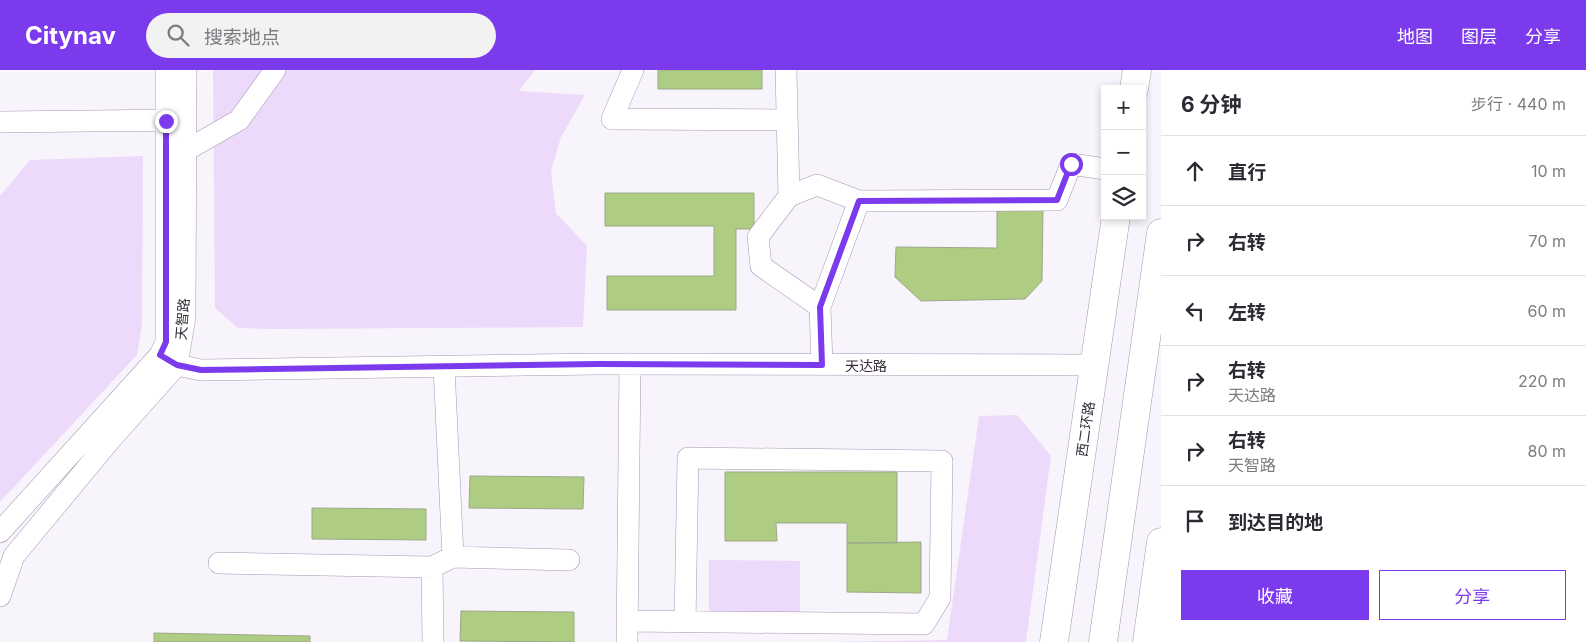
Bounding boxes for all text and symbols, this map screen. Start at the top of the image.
search box [146,13,496,58]
text: Citynav [25,21,116,50]
icon: search [164,21,192,49]
text: 搜索地点 [204,26,280,49]
text: 地图 [1397,26,1433,47]
text: 图层 [1461,26,1497,47]
text: 分享 [1525,26,1561,47]
map controls [1101,85,1146,220]
button: + [1101,85,1146,130]
text: 6 分钟 [1181,92,1242,117]
text: 步行 · 440 m [1471,94,1566,114]
route end [155,110,178,133]
button: − [1101,130,1146,175]
route start [1060,153,1083,176]
icon: ahead [1181,157,1209,185]
text: 直行 [1228,161,1266,184]
text: 10 m [1531,161,1566,181]
button: layers [1101,175,1146,220]
icon: right [1181,227,1209,255]
text: 右转 [1228,231,1266,254]
text: 70 m [1529,231,1566,251]
street label: 天智路 [172,297,192,341]
icon: left [1181,297,1209,325]
text: 左转 [1228,301,1266,324]
text: 60 m [1527,301,1566,321]
street label: 天达路 [845,357,887,374]
text: 右转 [1228,359,1266,382]
icon: right [1181,367,1209,395]
text: 220 m [1518,371,1566,391]
text: 天达路 [1228,385,1276,405]
street label: 西二环路 [1073,400,1097,458]
text: 右转 [1228,429,1266,452]
icon: right [1181,437,1209,465]
text: 80 m [1527,441,1566,461]
text: 天智路 [1228,455,1276,475]
icon: arrive [1181,507,1209,535]
text: 到达目的地 [1228,511,1323,534]
button: 收藏 [1181,570,1369,620]
button: 分享 [1379,570,1566,620]

